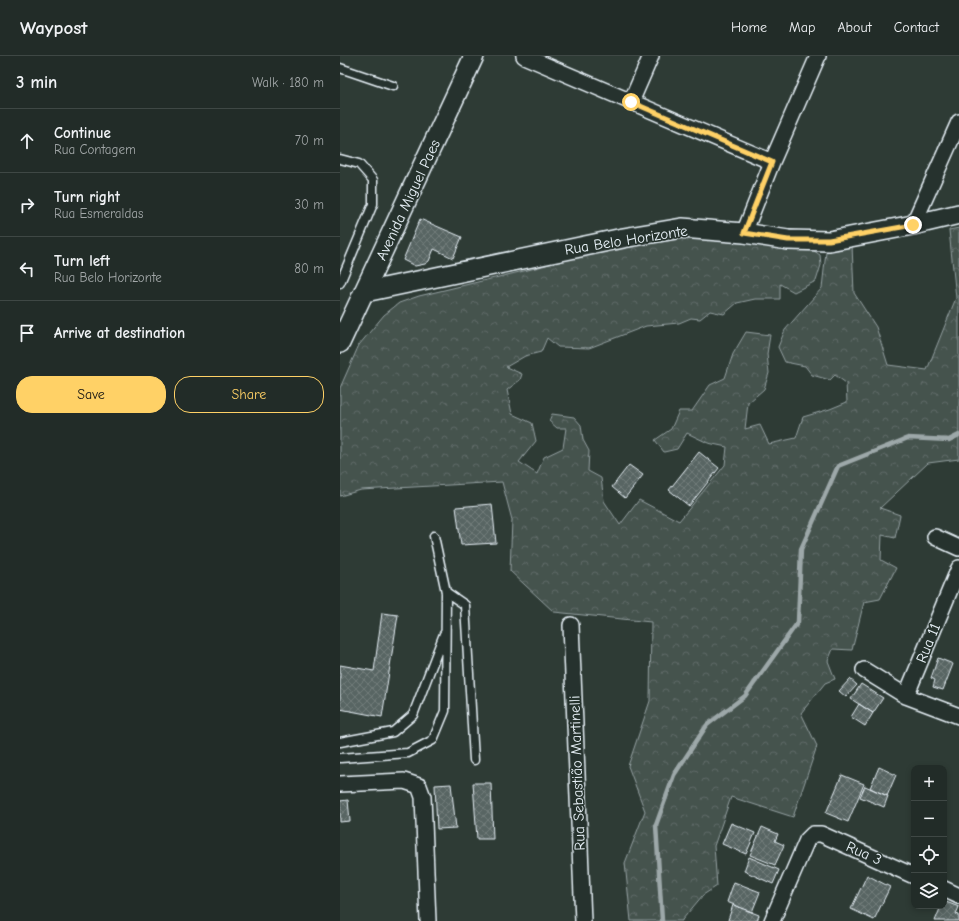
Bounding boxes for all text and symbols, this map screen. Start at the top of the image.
text: Waypost [20,17,88,39]
text: Home [731,19,767,36]
text: Map [789,19,815,36]
text: About [837,19,872,36]
text: Contact [894,19,939,36]
text: 3 min [16,73,57,92]
text: Walk · 180 m [252,75,324,90]
route start [622,93,640,111]
text: Continue [54,124,111,142]
icon: ahead [16,130,38,152]
text: 70 m [295,133,324,148]
street label: Avenida Miguel Paes [372,137,444,263]
text: Rua Contagem [54,142,136,157]
text: Turn right [54,188,120,206]
icon: right [16,194,38,216]
text: 30 m [294,197,324,212]
text: Rua Esmeraldas [54,206,143,221]
route end [904,216,922,234]
street label: Rua Belo Horizonte [563,221,689,259]
text: Turn left [54,252,110,270]
icon: left [16,258,38,280]
text: 80 m [294,261,324,276]
text: Rua Belo Horizonte [54,270,162,285]
icon: arrive [16,322,38,344]
text: Arrive at destination [54,324,185,342]
button: Save [16,376,166,413]
button: Share [174,376,324,413]
street label: Rua 11 [912,620,944,665]
street label: Rua Sebastião Martinelli [565,695,589,851]
map controls [911,765,947,909]
button: + [911,765,947,801]
button: − [911,801,947,837]
street label: Rua 3 [843,837,885,869]
button: locate [911,837,947,873]
button: layers [911,873,947,909]

